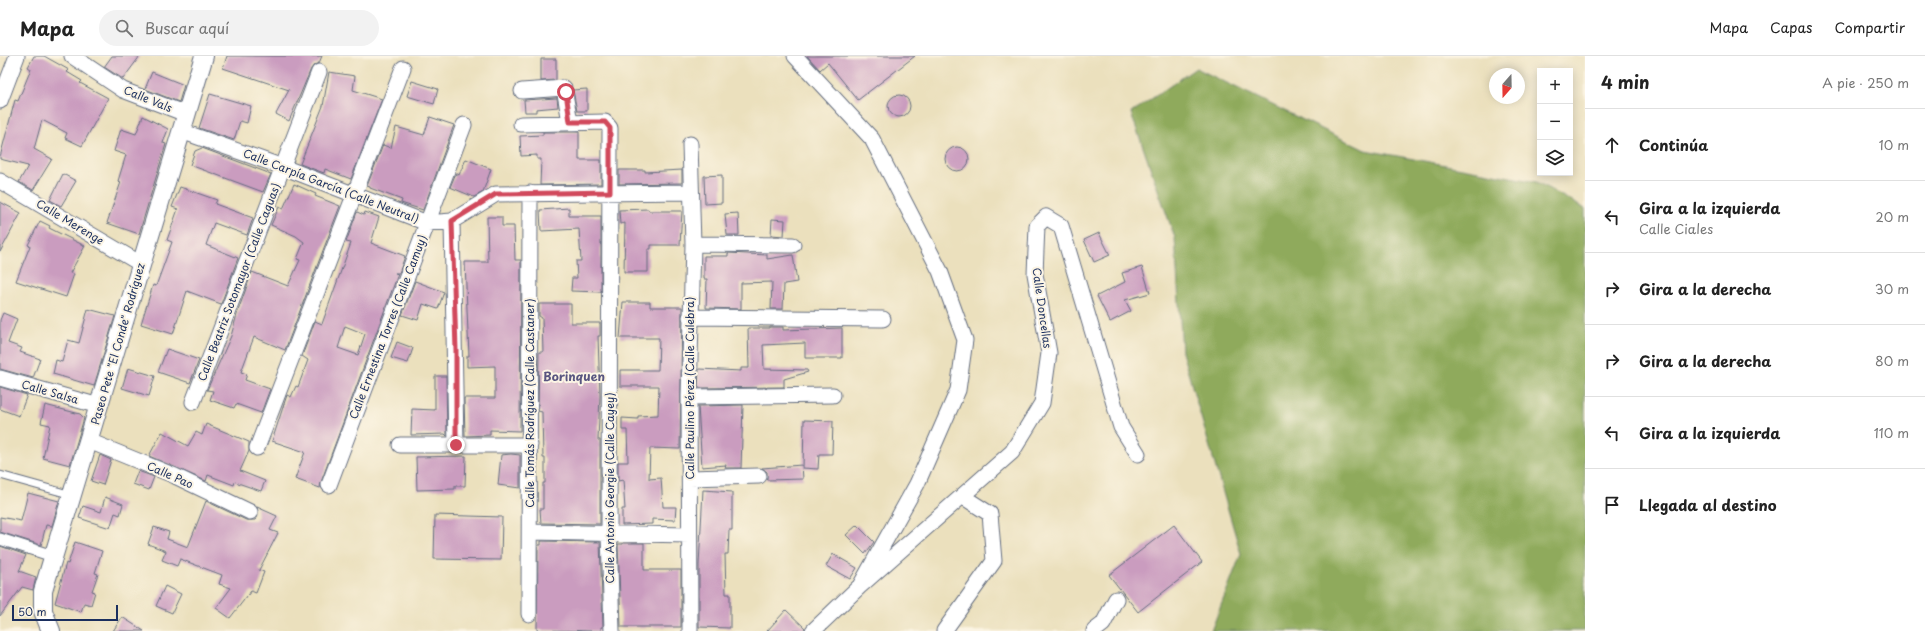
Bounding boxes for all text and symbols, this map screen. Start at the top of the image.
search box [99,10,379,46]
text: Mapa [20,14,75,42]
text: Buscar aquí [145,16,229,39]
icon: search [113,17,135,39]
text: Mapa [1710,17,1748,38]
text: Capas [1770,17,1812,38]
text: Compartir [1834,17,1905,38]
north arrow [1489,68,1525,104]
map controls [1537,68,1573,176]
button: + [1537,68,1573,104]
text: 4 min [1601,69,1649,95]
text: A pie · 250 m [1822,73,1909,92]
street label: Calle Vals [121,81,175,116]
route start [557,83,575,101]
button: − [1537,104,1573,140]
text: Continúa [1639,133,1708,156]
icon: ahead [1601,134,1623,156]
text: 10 m [1879,135,1909,154]
button: layers [1537,140,1573,176]
street label: Calle Carpía García (Calle Neutral) [241,144,422,227]
street label: Calle Beatriz Sotomayor (Calle Caguas) [193,180,284,383]
street label: Calle Merenge [33,195,108,249]
text: Gira a la izquierda [1639,196,1780,219]
icon: left [1601,206,1623,228]
text: 20 m [1875,207,1909,226]
text: Calle Ciales [1639,219,1713,238]
street label: Calle Ernestina Torres (Calle Camuy) [344,232,431,422]
street label: Paseo Pete "El Conde" Rodríguez [86,261,149,427]
street label: Calle Doncellas [1028,267,1057,349]
text: Gira a la derecha [1639,277,1771,300]
icon: right [1601,278,1623,300]
text: 30 m [1875,279,1909,298]
street label: Calle Paulino Pérez (Calle Culebra) [681,297,698,479]
street label: Calle Tomás Rodríguez (Calle Castaner) [521,298,538,508]
text: Gira a la derecha [1639,349,1771,372]
icon: right [1601,350,1623,372]
text: 80 m [1875,351,1909,370]
district label: Borinquen [543,367,605,385]
street label: Calle Salsa [20,375,81,408]
street label: Calle Antonio Georgie (Calle Cayey) [601,393,618,583]
text: Gira a la izquierda [1639,421,1780,444]
icon: left [1601,422,1623,444]
text: 110 m [1874,423,1909,442]
route end [447,436,465,454]
street label: Calle Pao [144,457,196,492]
text: Llegada al destino [1639,493,1777,516]
icon: arrive [1601,494,1623,516]
scale bar [12,603,118,622]
text: 50 m [18,603,47,620]

